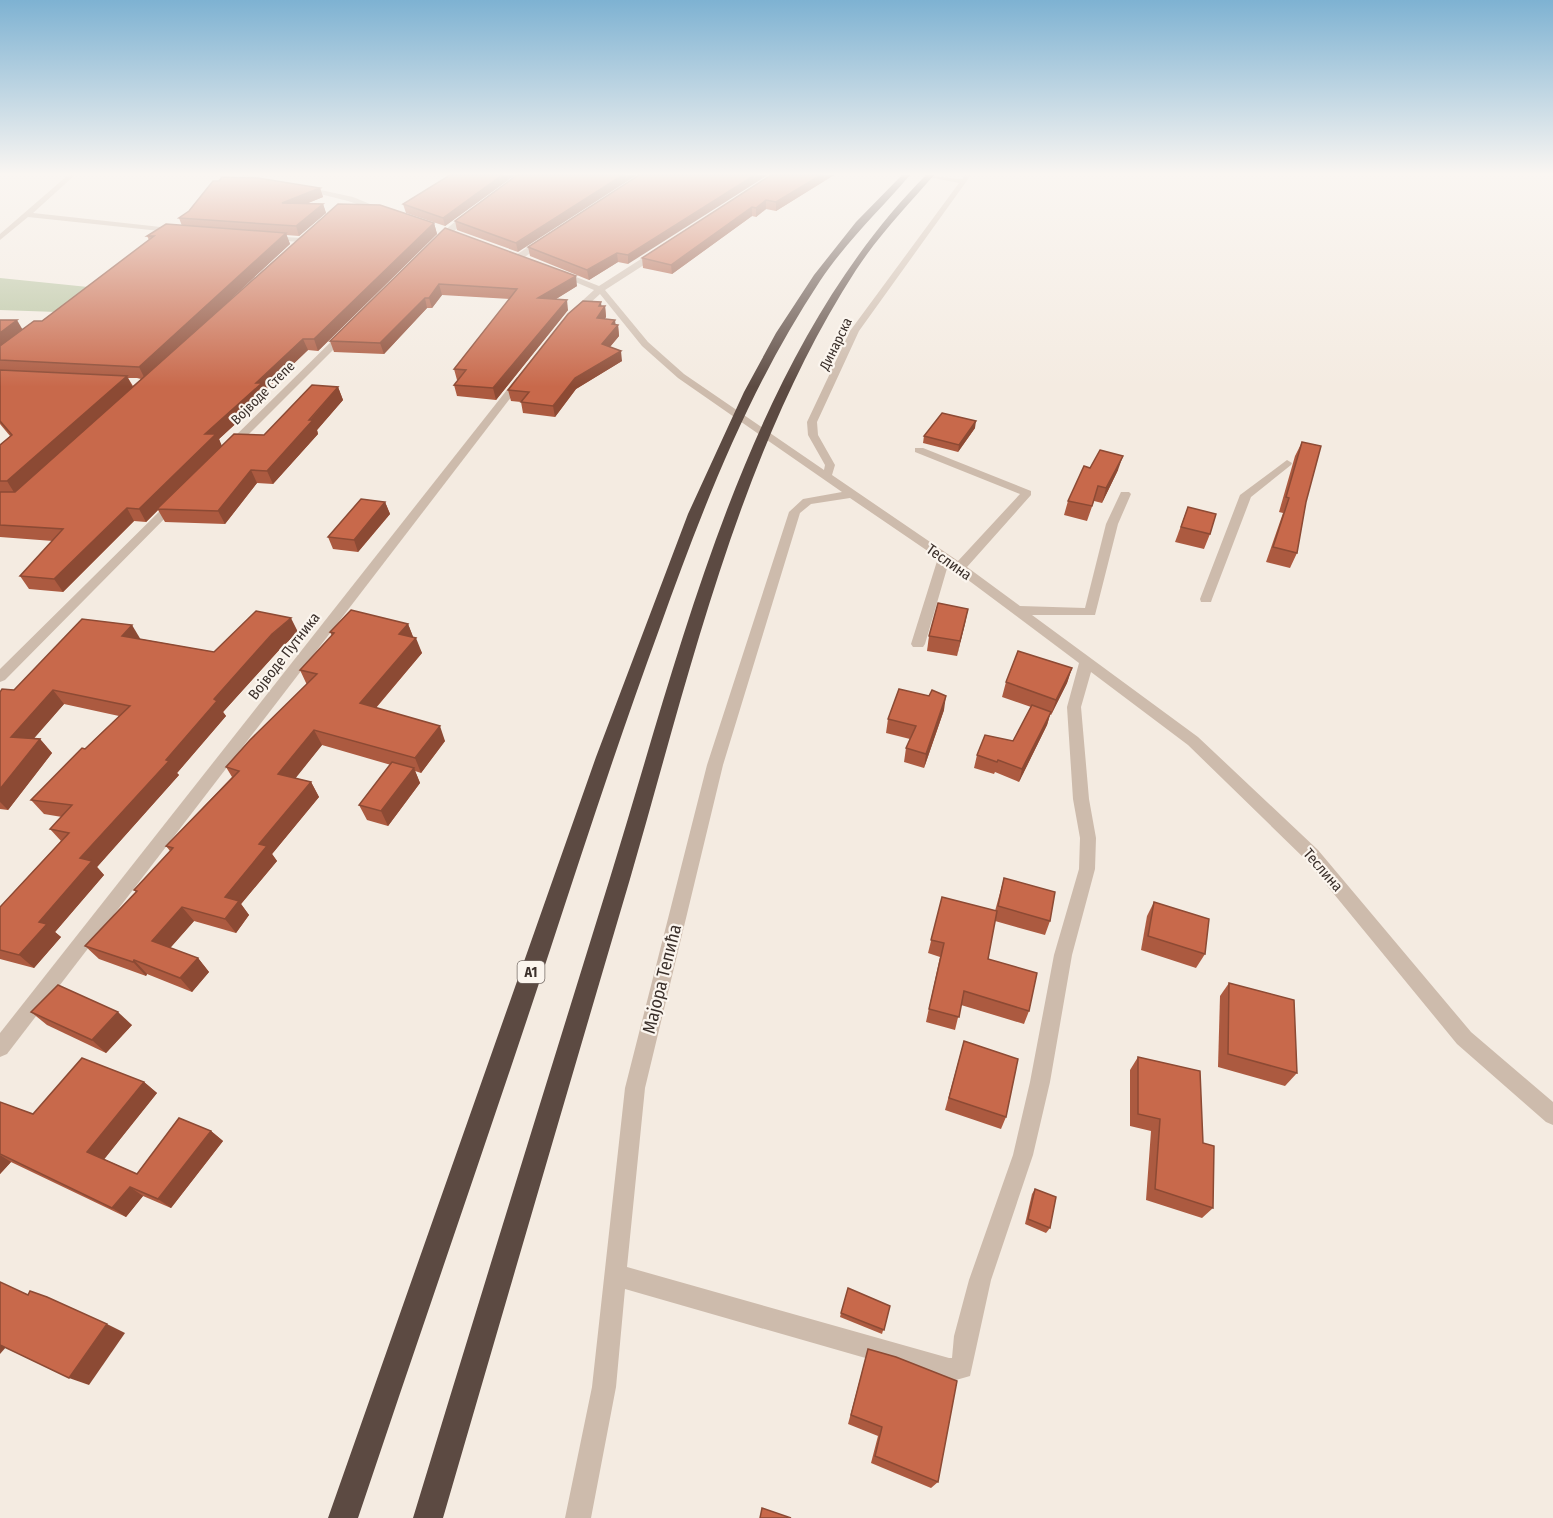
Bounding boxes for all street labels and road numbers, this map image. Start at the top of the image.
street label: Динарска [816,315,856,374]
street label: Војводе Степе [228,358,298,428]
street label: Теслина [923,540,975,584]
street label: Војводе Путника [244,609,324,703]
street label: Теслина [1299,845,1347,895]
street label: Мајора Тепића [638,922,686,1036]
road number: A1 [518,961,544,983]

